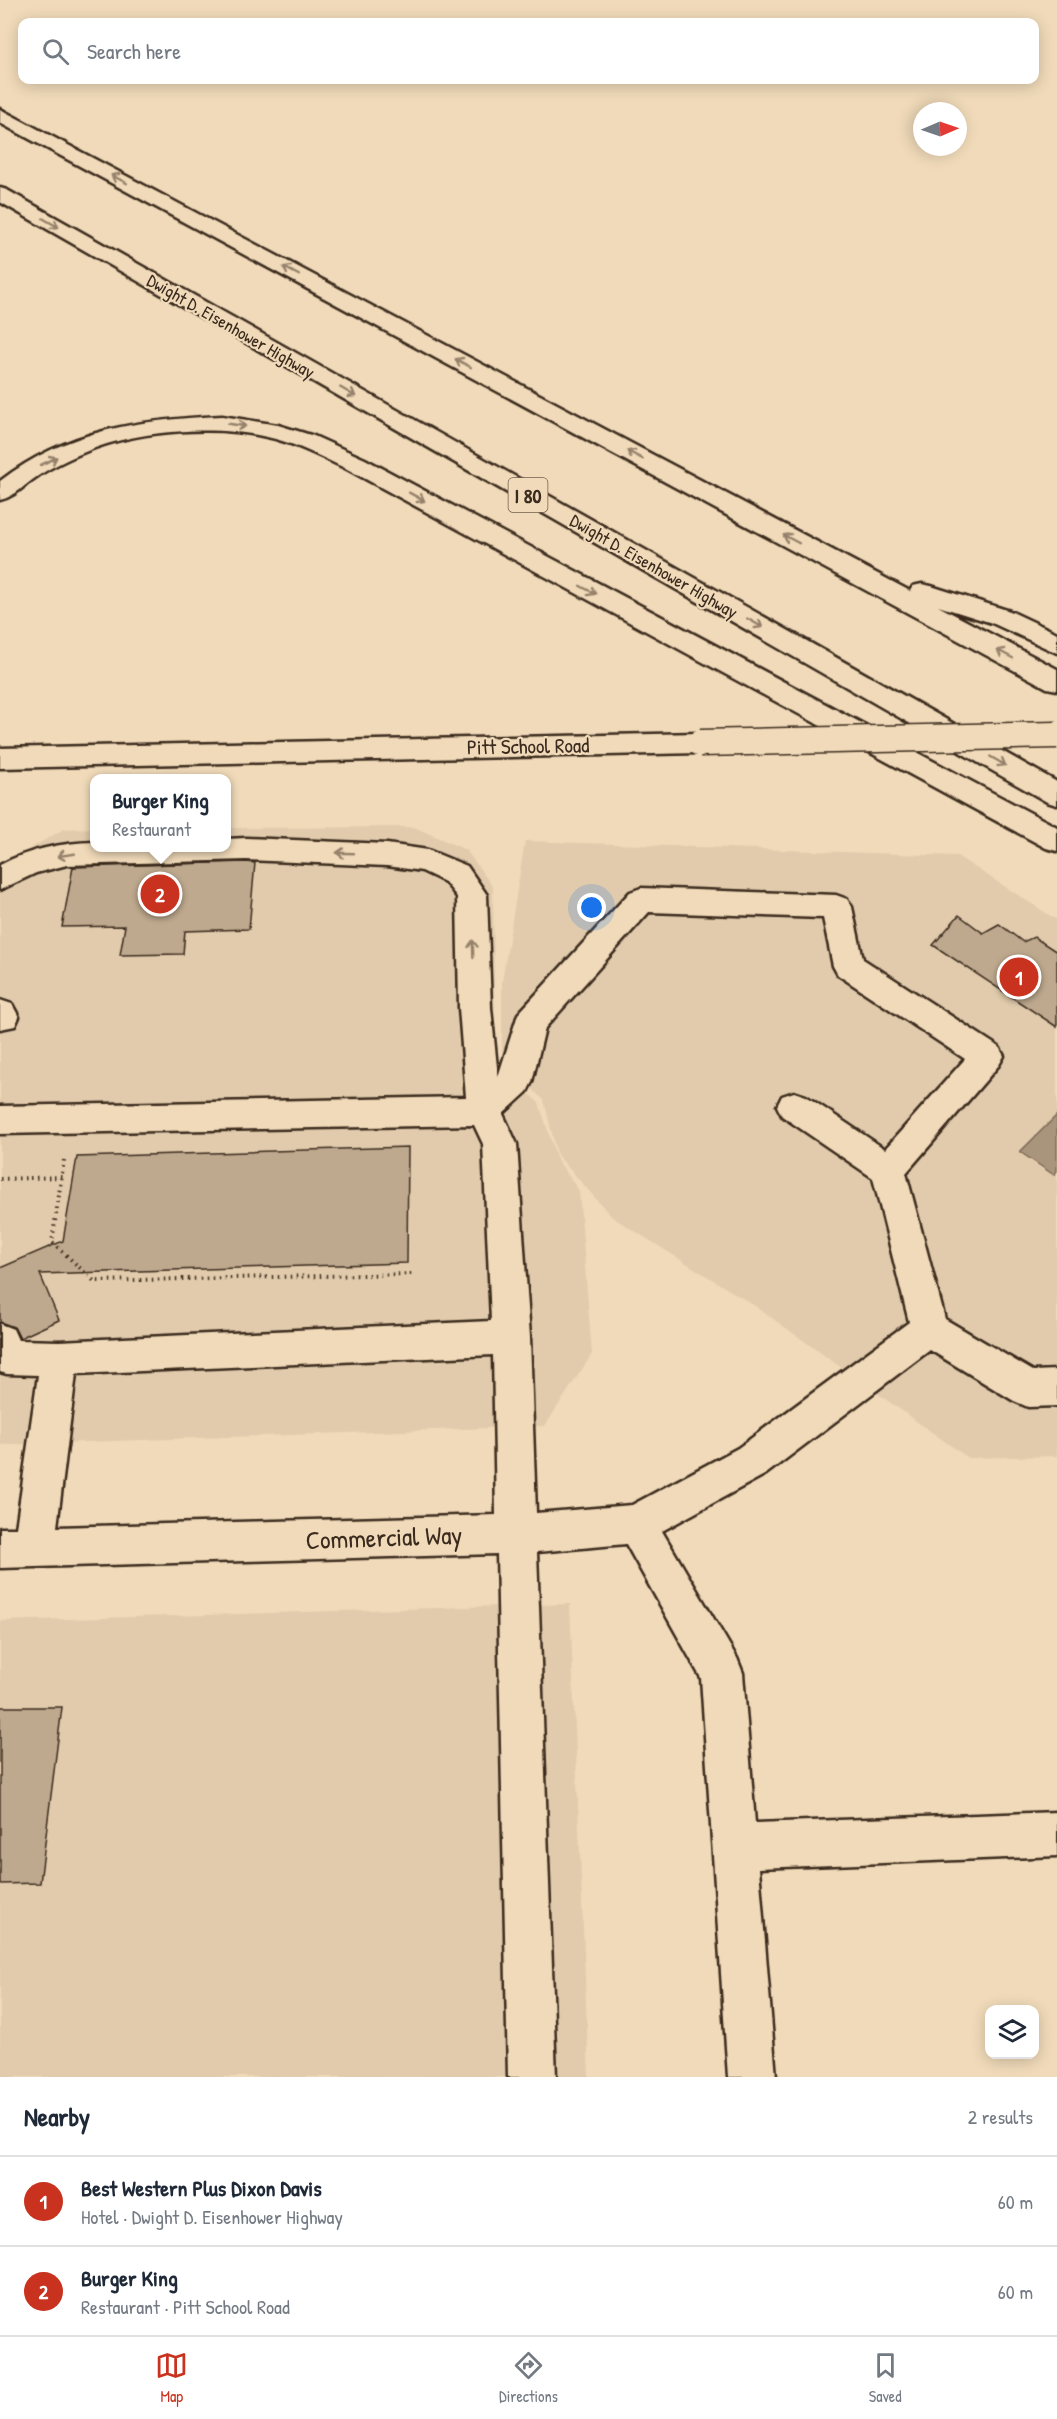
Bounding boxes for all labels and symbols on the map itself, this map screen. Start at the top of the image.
north arrow [913,102,967,156]
one-way arrow [111,173,128,185]
one-way arrow [42,217,59,229]
one-way arrow [283,265,300,277]
street label: Dwight D. Eisenhower Highway [142,268,320,385]
one-way arrow [455,357,472,369]
one-way arrow [339,386,356,398]
one-way arrow [227,420,247,431]
one-way arrow [627,449,644,461]
one-way arrow [39,455,57,466]
road number: I 80 [508,478,548,512]
one-way arrow [407,492,425,503]
street label: Dwight D. Eisenhower Highway [565,508,743,625]
one-way arrow [783,533,800,545]
one-way arrow [579,585,597,596]
one-way arrow [746,618,763,630]
one-way arrow [997,648,1015,659]
street label: Pitt School Road [467,730,589,762]
one-way arrow [988,756,1006,767]
one-way arrow [336,847,356,859]
one-way arrow [57,850,77,861]
pin: 2 [140,872,180,916]
your location [577,893,606,922]
one-way arrow [468,940,479,960]
pin: 1 [1000,954,1038,1000]
street label: Commercial Way [305,1517,463,1557]

